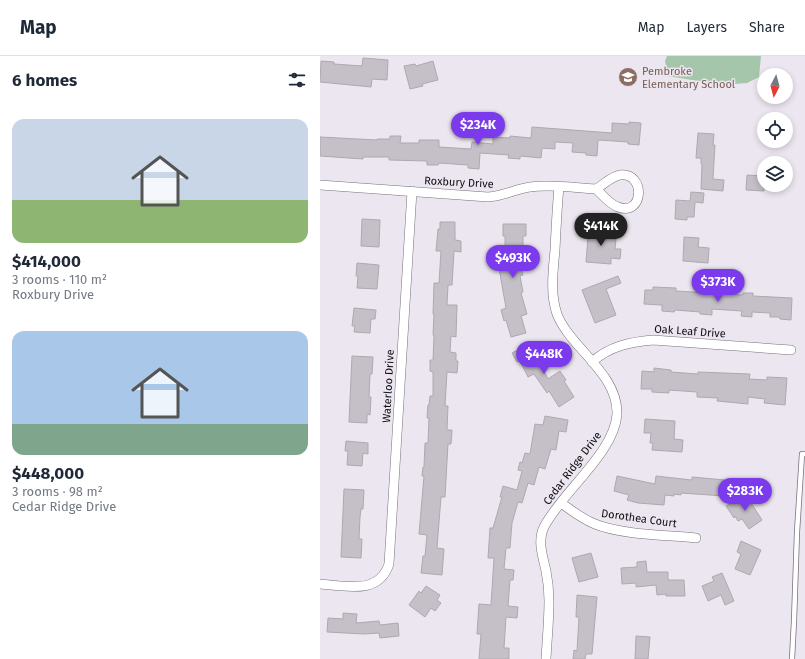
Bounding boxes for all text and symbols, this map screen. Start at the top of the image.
text: Map [20,16,57,39]
text: Map [638,19,664,36]
text: Layers [686,19,727,36]
text: Share [749,19,785,36]
place label: Pembroke Elementary School [642,65,735,91]
school or university icon: Pembroke Elementary School [617,66,639,88]
north arrow [757,68,793,104]
map controls [757,68,793,192]
icon: filters [286,69,308,91]
text: 6 homes [12,70,77,91]
pin: $234K [450,112,506,146]
button: locate [757,112,793,148]
text: $234K [460,117,496,132]
icon: home [124,145,196,217]
button: layers [757,156,793,192]
street label: Roxbury Drive [424,174,494,191]
pin: $414K [573,213,629,247]
text: $414K [583,218,619,233]
pin: $493K [485,245,541,279]
text: $493K [495,250,531,265]
text: $414,000 [12,251,81,272]
pin: $373K [690,269,746,303]
text: 3 rooms · 110 m² [12,272,107,287]
text: $373K [701,274,735,289]
text: Roxbury Drive [12,287,94,302]
street label: Oak Leaf Drive [654,323,726,340]
pin: $448K [516,341,572,375]
text: $448K [525,346,563,361]
street label: Waterloo Drive [380,349,397,423]
icon: home [124,357,196,429]
street label: Cedar Ridge Drive [541,429,604,507]
text: $448,000 [12,463,84,484]
pin: $283K [717,478,773,512]
text: $283K [727,483,763,498]
text: 3 rooms · 98 m² [12,484,103,499]
text: Cedar Ridge Drive [12,499,116,514]
street label: Dorothea Court [600,507,678,530]

